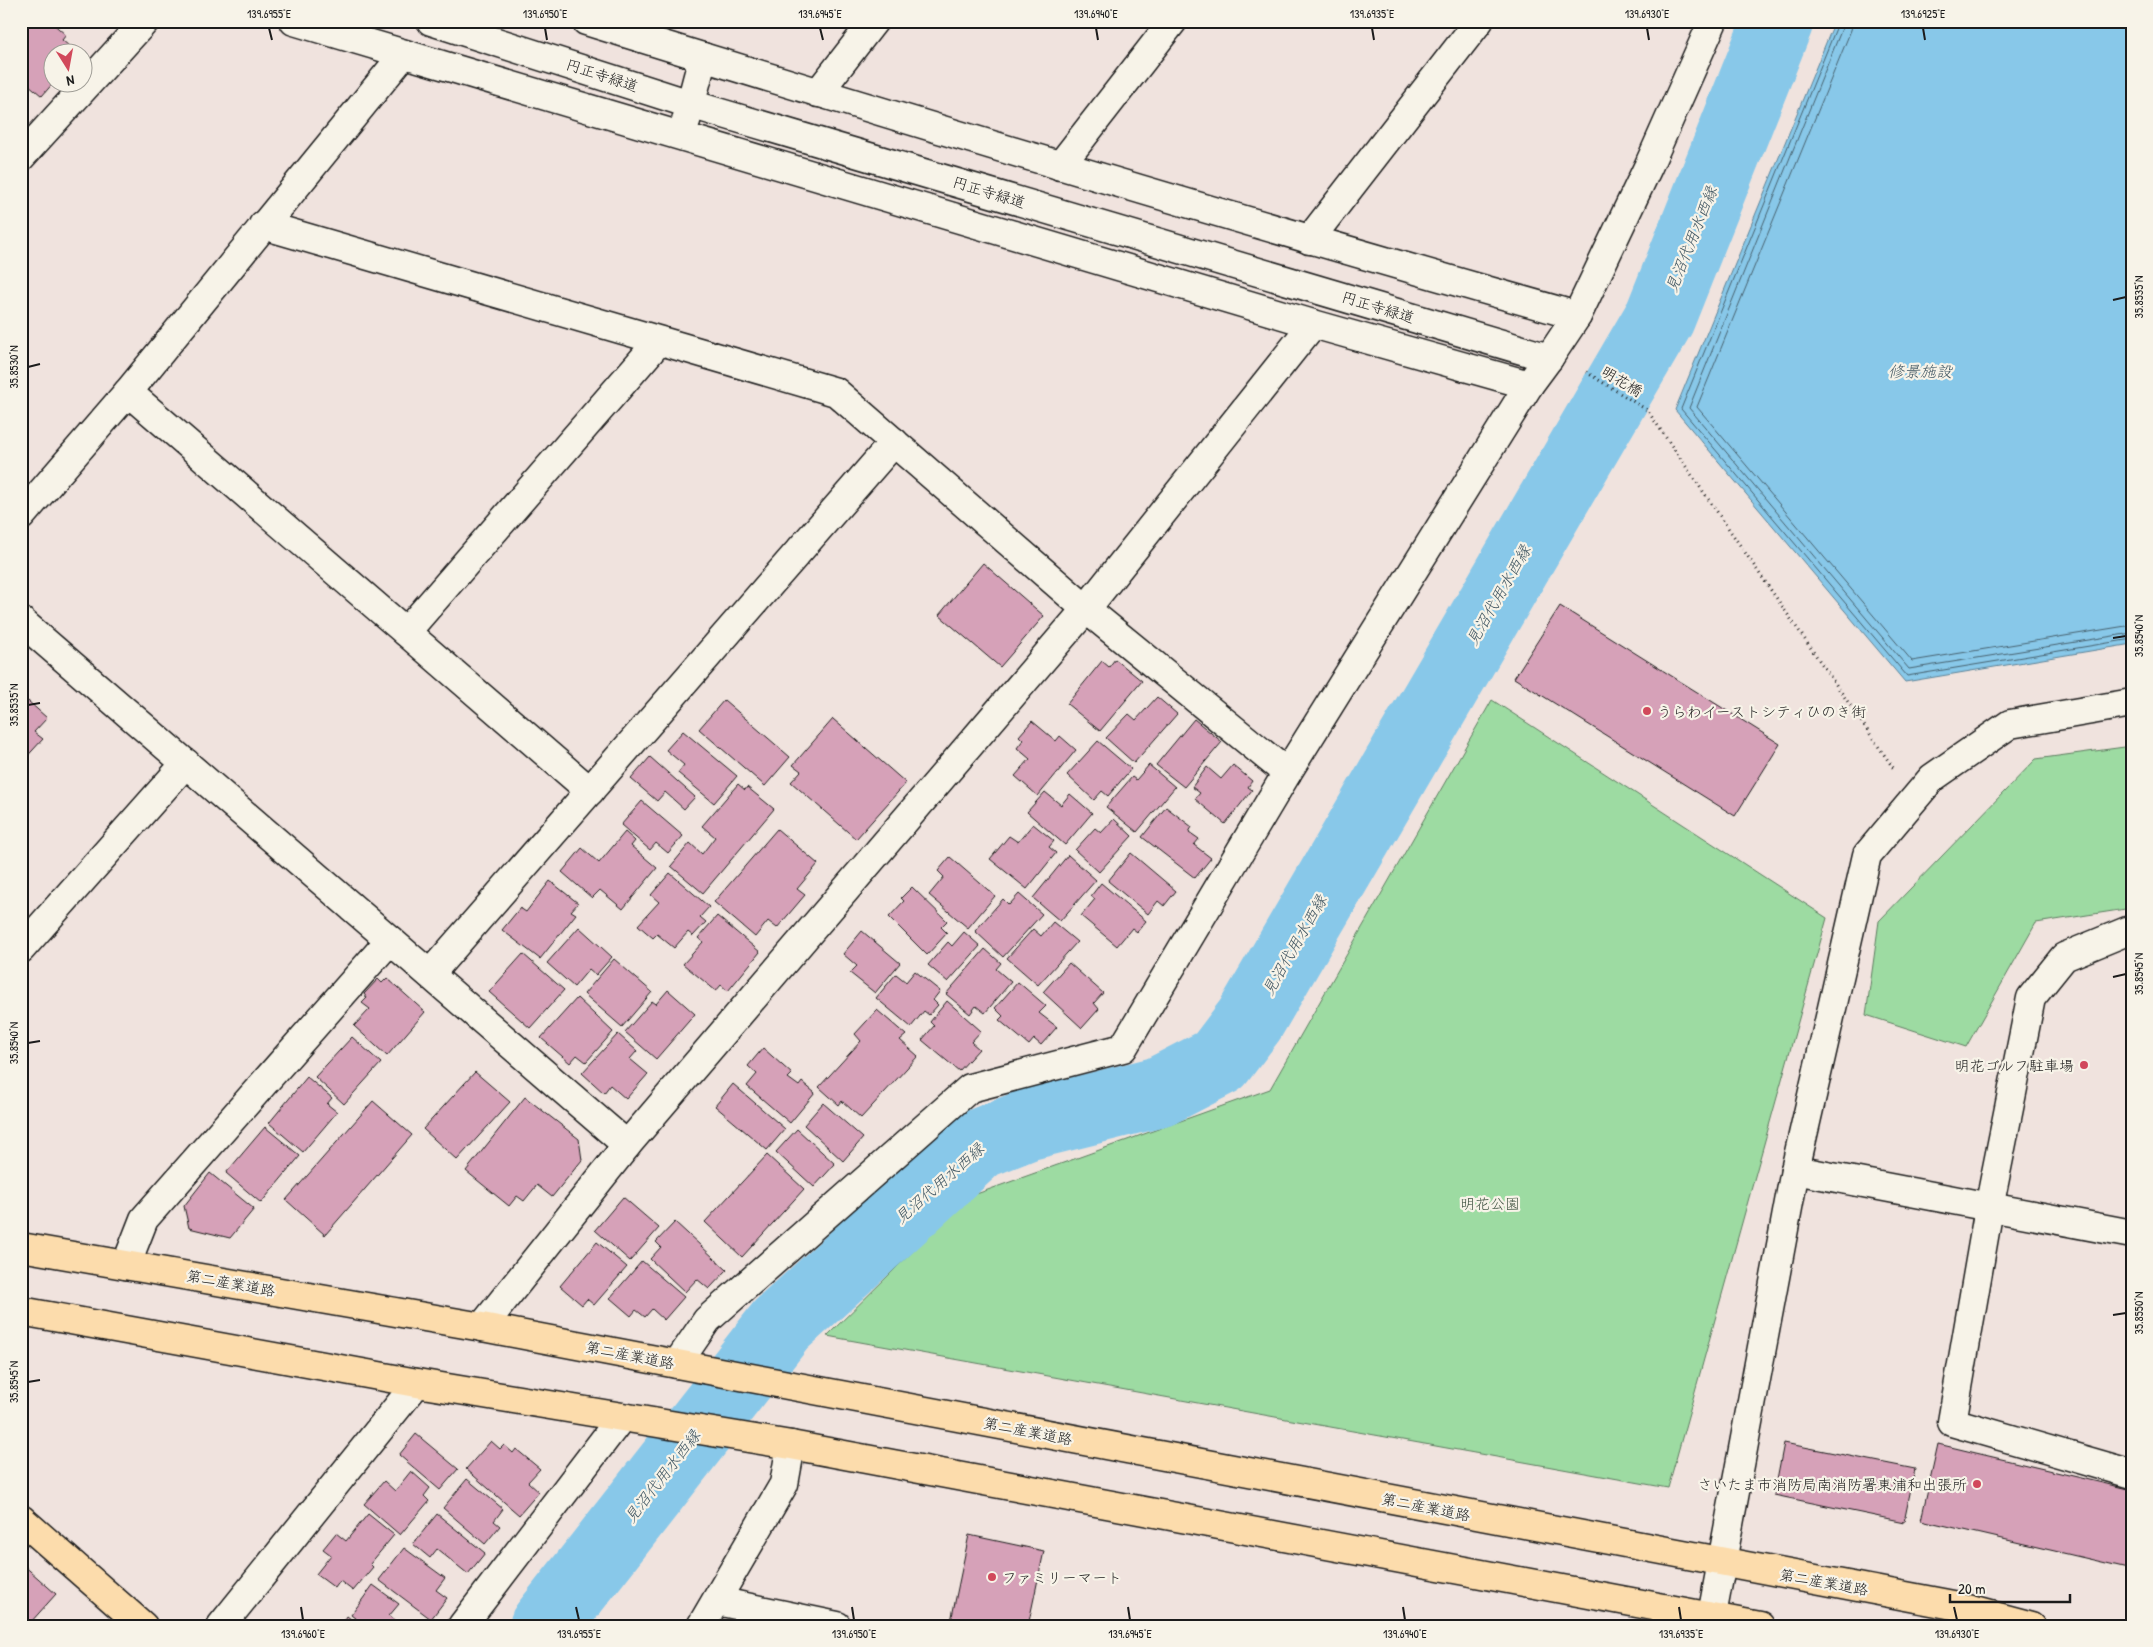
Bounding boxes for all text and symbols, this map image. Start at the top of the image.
text: 139.6955°E [247,5,292,22]
text: 139.6950°E [523,5,568,22]
text: 139.6945°E [798,5,842,22]
text: 139.6940°E [1074,5,1119,22]
text: 139.6935°E [1350,5,1395,22]
text: 139.6930°E [1625,5,1670,22]
text: 139.6925°E [1901,5,1946,22]
north arrow [42,42,92,92]
street label: 円正寺緑道 [563,53,641,97]
text: N [65,71,76,91]
street label: 円正寺緑道 [950,171,1028,213]
water label: 見沼代用水西縁 [1660,181,1723,295]
text: 35.8535°N [2130,276,2147,318]
street label: 円正寺緑道 [1339,286,1417,328]
text: 35.8530°N [5,345,22,389]
street label: 明花橋 [1597,360,1647,402]
water label: 修景施設 [1888,360,1954,382]
water label: 見沼代用水西縁 [1460,539,1537,649]
text: 35.8540°N [2130,615,2147,657]
text: 35.8535°N [5,684,22,726]
place label: うらわイーストシティひのき街 [1657,701,1866,722]
marker: うらわイーストシティひのき街 [1641,705,1653,717]
water label: 見沼代用水西縁 [1256,889,1333,999]
text: 35.8545°N [2130,953,2147,995]
text: 35.8540°N [5,1022,22,1064]
place label: 明花ゴルフ駐車場 [1955,1055,2074,1076]
marker: 明花ゴルフ駐車場 [2078,1059,2090,1071]
water label: 見沼代用水西縁 [890,1137,990,1228]
park label: 明花公園 [1460,1193,1520,1214]
street label: 第二産業道路 [185,1265,277,1301]
text: 35.8550°N [2130,1292,2147,1334]
street label: 第二産業道路 [584,1336,676,1374]
text: 35.8545°N [5,1361,22,1403]
street label: 第二産業道路 [982,1412,1074,1450]
water label: 見沼代用水西縁 [619,1424,706,1527]
place label: さいたま市消防局南消防署東浦和出張所 [1698,1474,1967,1495]
marker: さいたま市消防局南消防署東浦和出張所 [1971,1478,1983,1490]
street label: 第二産業道路 [1380,1488,1472,1526]
street label: 第二産業道路 [1778,1564,1870,1600]
place label: ファミリーマート [1002,1567,1122,1588]
marker: ファミリーマート [986,1571,998,1583]
scale bar [1950,1572,2070,1604]
text: 20 m [1958,1578,1985,1599]
text: 139.6960°E [281,1625,326,1642]
text: 139.6955°E [557,1625,602,1642]
text: 139.6950°E [832,1625,877,1642]
text: 139.6945°E [1108,1625,1152,1642]
text: 139.6940°E [1383,1625,1428,1642]
text: 139.6935°E [1659,1625,1704,1642]
text: 139.6930°E [1935,1625,1980,1642]

